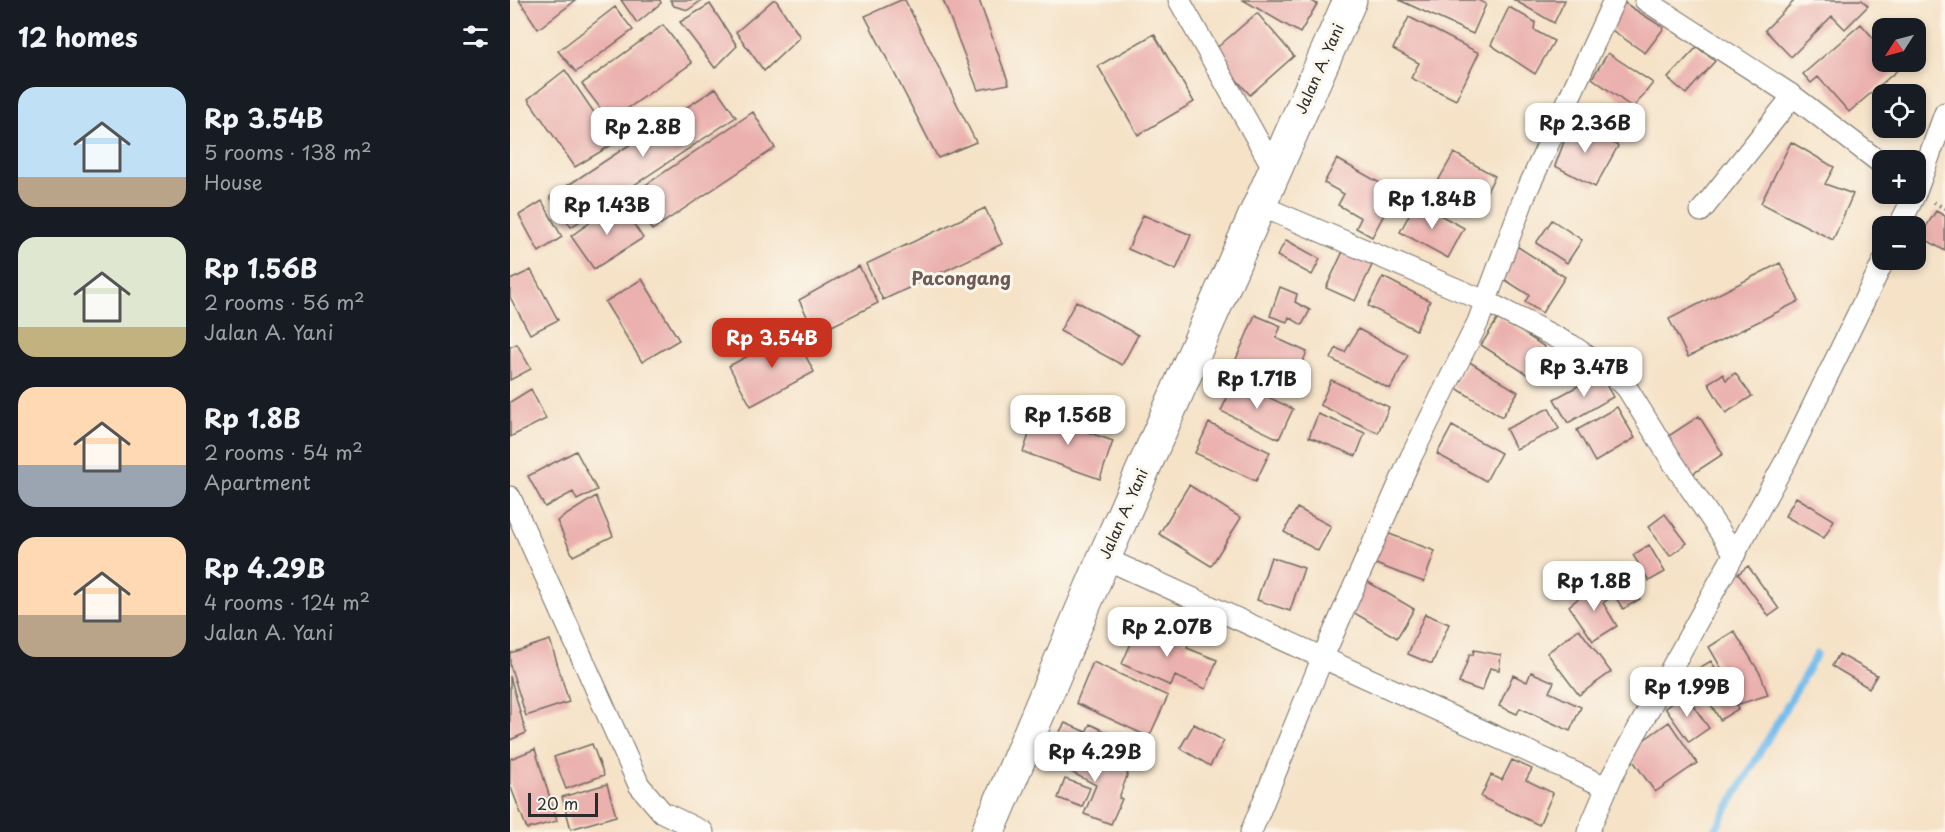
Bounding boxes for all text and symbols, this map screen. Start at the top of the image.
text: 12 homes [18,17,138,56]
north arrow [1872,18,1926,72]
map controls [1872,18,1926,270]
street label: Jalan A. Yani [1288,19,1349,117]
icon: filters [459,20,492,53]
button: locate [1872,84,1926,138]
text: Rp 3.54B [204,98,324,137]
pin: Rp 2.36B [1523,103,1647,154]
pin: Rp 2.8B [588,107,698,158]
text: Rp 2.36B [1539,107,1631,137]
icon: home [66,111,138,183]
text: Rp 2.8B [605,111,681,141]
text: 5 rooms · 138 m² [204,137,372,167]
button: + [1872,150,1926,204]
text: House [204,167,263,197]
pin: Rp 1.84B [1370,179,1494,230]
text: Rp 1.84B [1388,183,1476,213]
pin: Rp 1.43B [545,185,669,236]
text: Rp 1.43B [564,189,650,219]
button: − [1872,216,1926,270]
text: Rp 1.56B [204,248,318,287]
icon: home [66,261,138,333]
district label: Pacongang [911,264,1011,291]
text: 2 rooms · 56 m² [204,287,365,317]
text: Jalan A. Yani [204,317,333,347]
pin: Rp 3.54B [710,318,834,369]
text: Rp 3.54B [726,322,818,352]
pin: Rp 3.47B [1522,347,1646,398]
text: Rp 3.47B [1539,351,1629,381]
pin: Rp 1.71B [1195,359,1319,410]
text: Rp 1.71B [1217,363,1297,393]
pin: Rp 1.56B [1006,395,1130,446]
text: Rp 1.8B [204,398,301,437]
text: Rp 1.56B [1024,399,1112,429]
icon: home [66,411,138,483]
text: 2 rooms · 54 m² [204,437,363,467]
street label: Jalan A. Yani [1092,464,1153,562]
text: Apartment [204,467,311,497]
text: Rp 4.29B [204,548,325,587]
icon: home [66,561,138,633]
pin: Rp 1.8B [1539,561,1649,612]
text: Rp 1.8B [1557,565,1631,595]
text: 4 rooms · 124 m² [204,587,370,617]
pin: Rp 2.07B [1105,607,1229,658]
text: Rp 2.07B [1122,611,1212,641]
text: Jalan A. Yani [204,617,333,647]
pin: Rp 1.99B [1625,667,1749,718]
text: Rp 1.99B [1644,671,1730,701]
pin: Rp 4.29B [1033,732,1157,783]
text: Rp 4.29B [1048,736,1142,766]
scale bar [528,790,598,818]
text: 20 m [537,791,578,815]

